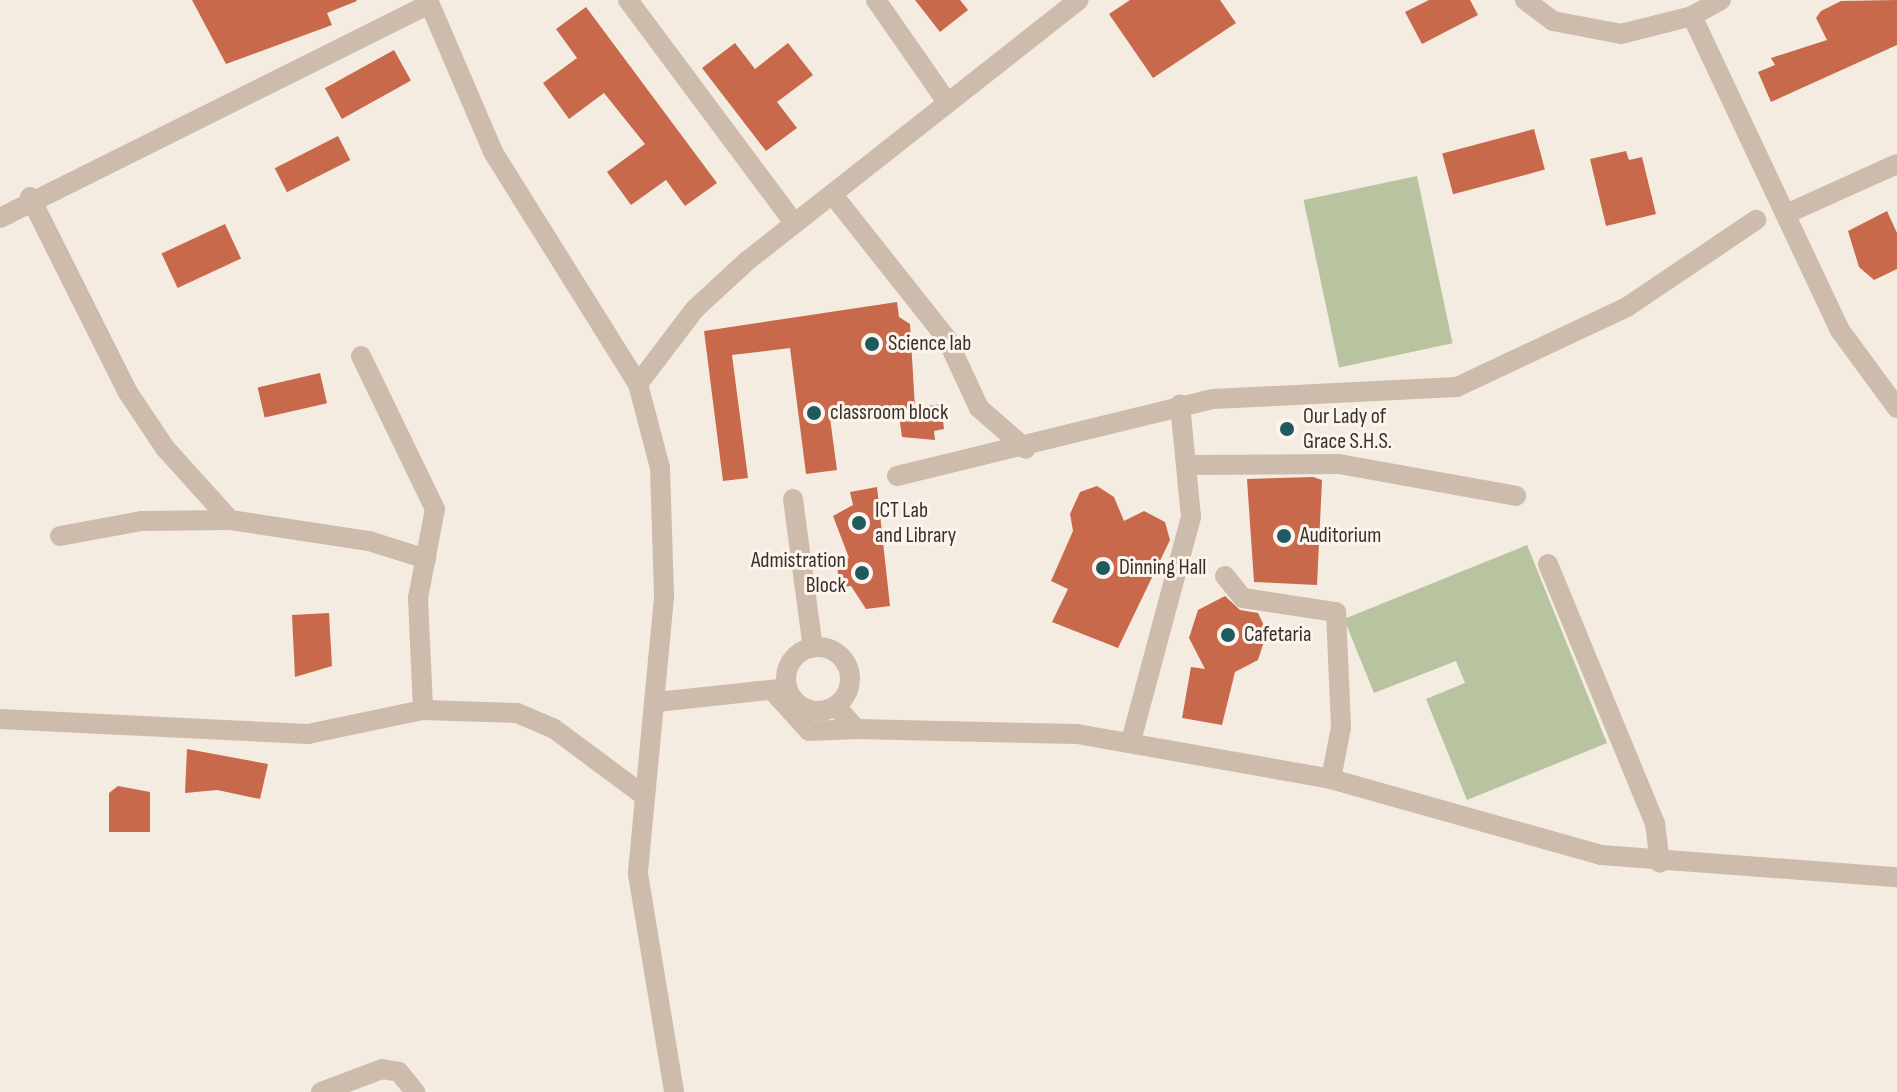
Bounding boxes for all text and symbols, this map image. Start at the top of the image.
place label: Science lab [888,331,971,357]
marker: Science lab [863,335,881,353]
place label: classroom block [830,400,948,426]
place label: Our Lady of Grace S.H.S. [1303,403,1392,454]
marker: classroom block [805,404,823,422]
marker: Our Lady of Grace S.H.S. [1278,420,1296,438]
place label: ICT Lab and Library [875,497,956,548]
marker: ICT Lab and Library [850,514,868,532]
place label: Auditorium [1300,523,1381,549]
marker: Auditorium [1275,527,1293,545]
place label: Admistration Block [751,547,846,598]
place label: Dinning Hall [1119,555,1206,581]
marker: Dinning Hall [1094,559,1112,577]
marker: Admistration Block [853,564,871,582]
place label: Cafetaria [1244,622,1311,648]
marker: Cafetaria [1219,626,1237,644]

